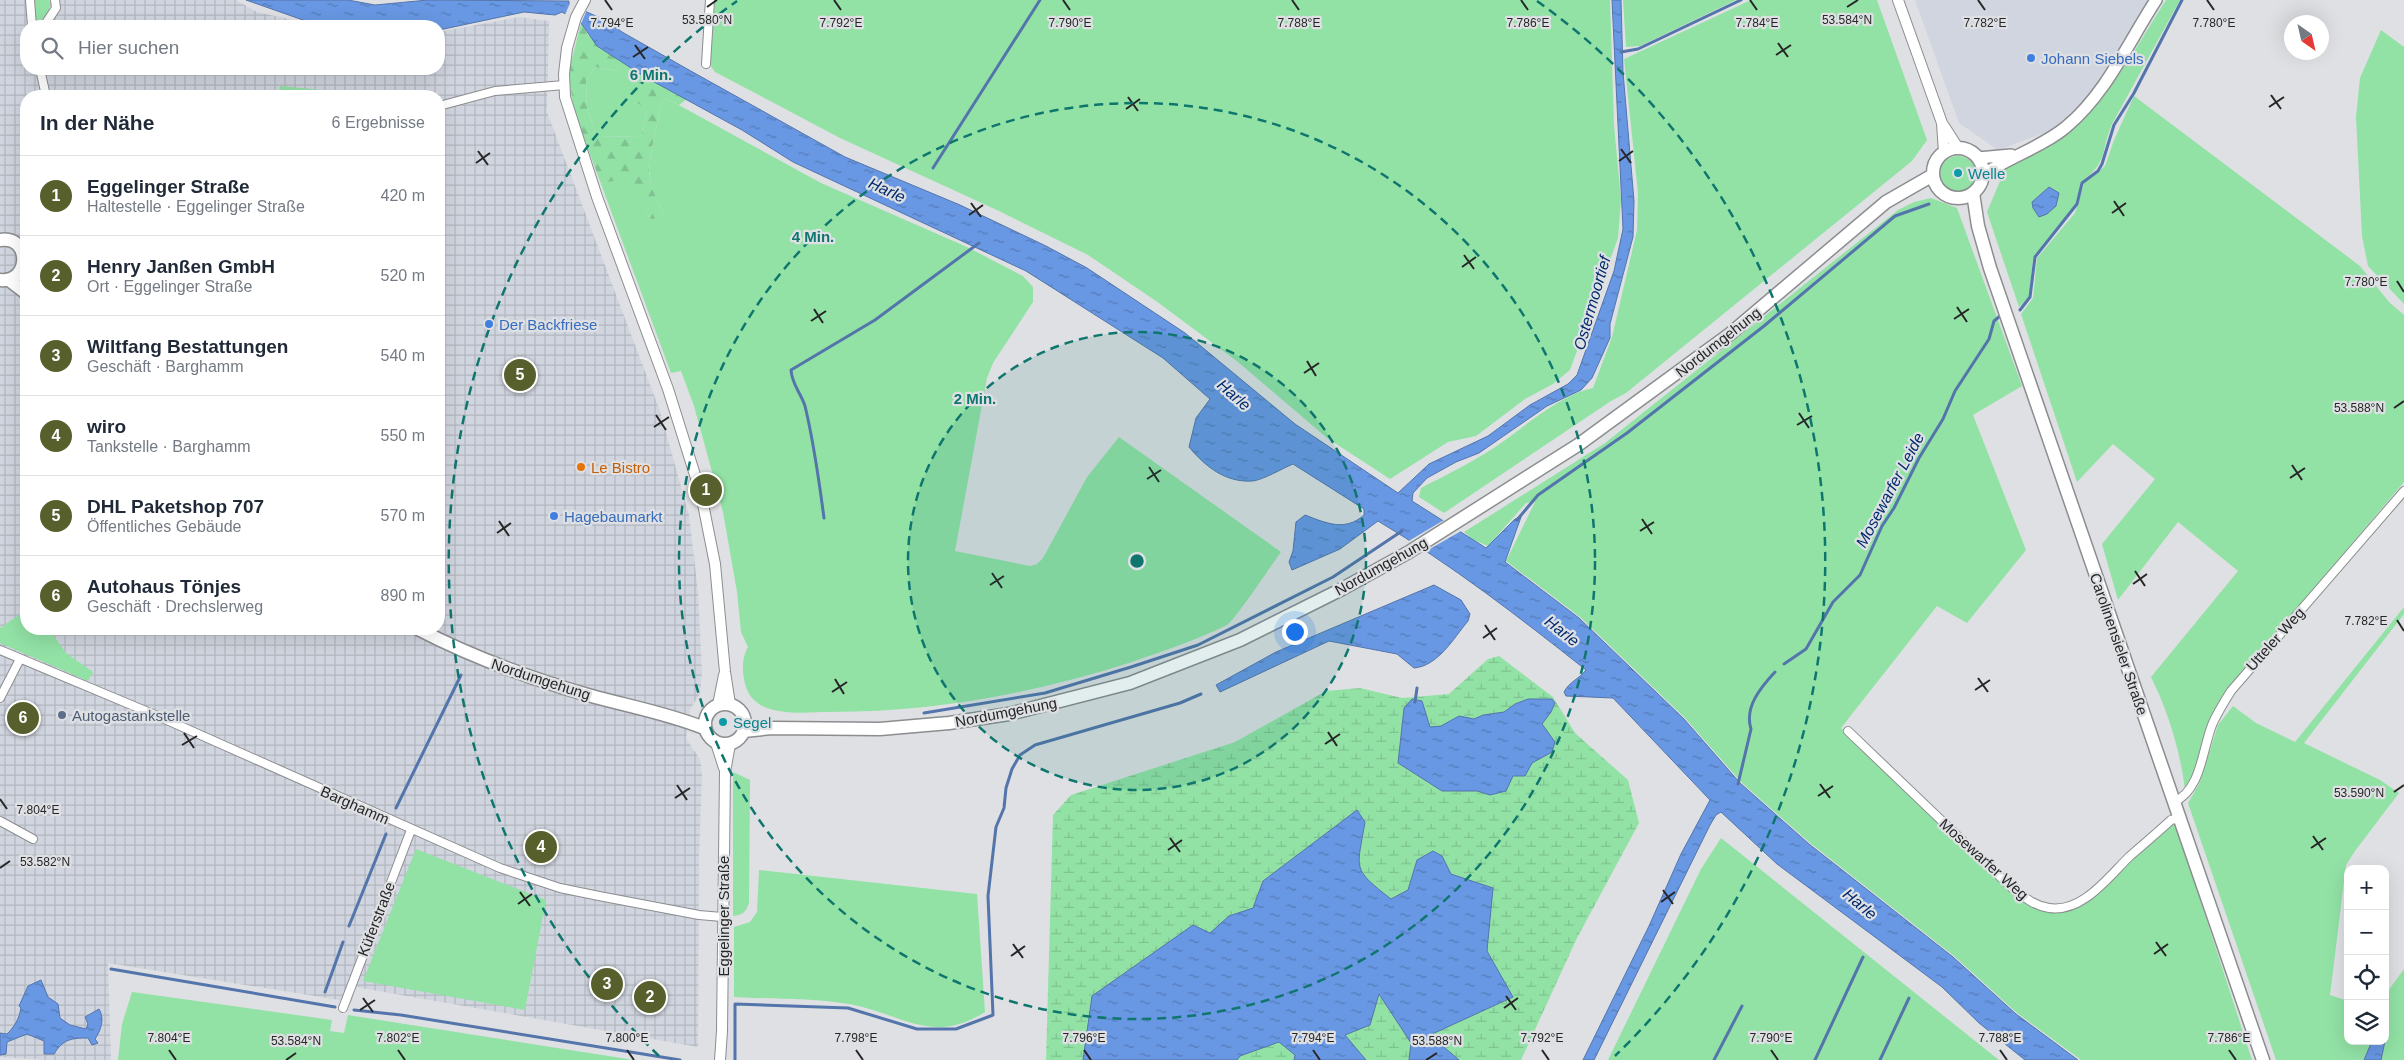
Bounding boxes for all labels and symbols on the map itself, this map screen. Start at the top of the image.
text: 53.580°N [682,13,732,27]
text: 53.584°N [1822,13,1872,27]
north arrow [2284,15,2329,60]
text: 7.794°E [591,16,633,30]
text: 7.792°E [820,16,862,30]
text: 7.790°E [1049,16,1091,30]
text: 7.788°E [1278,16,1320,30]
text: 7.786°E [1507,16,1549,30]
text: 7.784°E [1736,16,1778,30]
text: 7.782°E [1964,16,2006,30]
text: 7.780°E [2193,16,2235,30]
place label: Johann Siebels [2041,50,2144,67]
marker: Johann Siebels [2025,52,2037,64]
text: 6 Min. [630,66,672,83]
place label: Welle [1968,165,2005,182]
marker: Welle [1952,167,1964,179]
water label: Harle [866,174,908,206]
text: 4 Min. [792,228,834,245]
water label: Ostermoortief [1570,253,1614,352]
text: 7.780°E [2345,275,2387,289]
street label: Nordumgehung [1672,303,1764,381]
place label: Der Backfriese [499,316,597,333]
marker: Der Backfriese [483,318,495,330]
pin: 5 [504,356,536,394]
water label: Harle [1214,376,1254,414]
text: 2 Min. [954,390,996,407]
text: 53.588°N [2334,401,2384,415]
water label: Mosewarfer Leide [1853,430,1927,550]
place label: Le Bistro [591,459,650,476]
marker: Le Bistro [575,461,587,473]
pin: 1 [690,471,722,509]
place label: Hagebaumarkt [564,508,663,525]
marker: Hagebaumarkt [548,510,560,522]
street label: Nordumgehung [1332,533,1430,599]
centre of rings [1128,552,1146,570]
street label: Carolinensieler Straße [2087,571,2151,717]
street label: Utteler Weg [2242,604,2308,674]
water label: Harle [1542,613,1582,650]
text: 7.782°E [2345,614,2387,628]
your location [1282,619,1308,645]
street label: Nordumgehung [489,655,593,703]
street label: Nordumgehung [954,694,1058,730]
pin: 6 [7,699,39,737]
place label: Autogastankstelle [72,707,190,724]
marker: Autogastankstelle [56,709,68,721]
place label: Segel [733,714,771,731]
marker: Segel [717,716,729,728]
street label: Barghamm [318,782,392,828]
text: 53.590°N [2334,786,2384,800]
text: 7.804°E [17,803,59,817]
street label: Mosewarfer Weg [1936,815,2032,903]
pin: 4 [525,828,557,866]
text: 53.582°N [20,855,70,869]
street label: Eggelinger Straße [715,856,732,976]
street label: Küferstraße [354,879,398,959]
water label: Harle [1840,885,1880,923]
pin: 3 [591,965,623,1003]
pin: 2 [634,978,666,1016]
text: 7.804°E [148,1031,190,1045]
text: 7.802°E [377,1031,419,1045]
text: 7.800°E [606,1031,648,1045]
text: 7.798°E [835,1031,877,1045]
text: 7.796°E [1063,1031,1105,1045]
text: 7.794°E [1292,1031,1334,1045]
text: 7.792°E [1521,1031,1563,1045]
text: 7.790°E [1750,1031,1792,1045]
text: 7.788°E [1979,1031,2021,1045]
text: 7.786°E [2208,1031,2250,1045]
text: 53.584°N [271,1034,321,1048]
text: 53.588°N [1412,1034,1462,1048]

